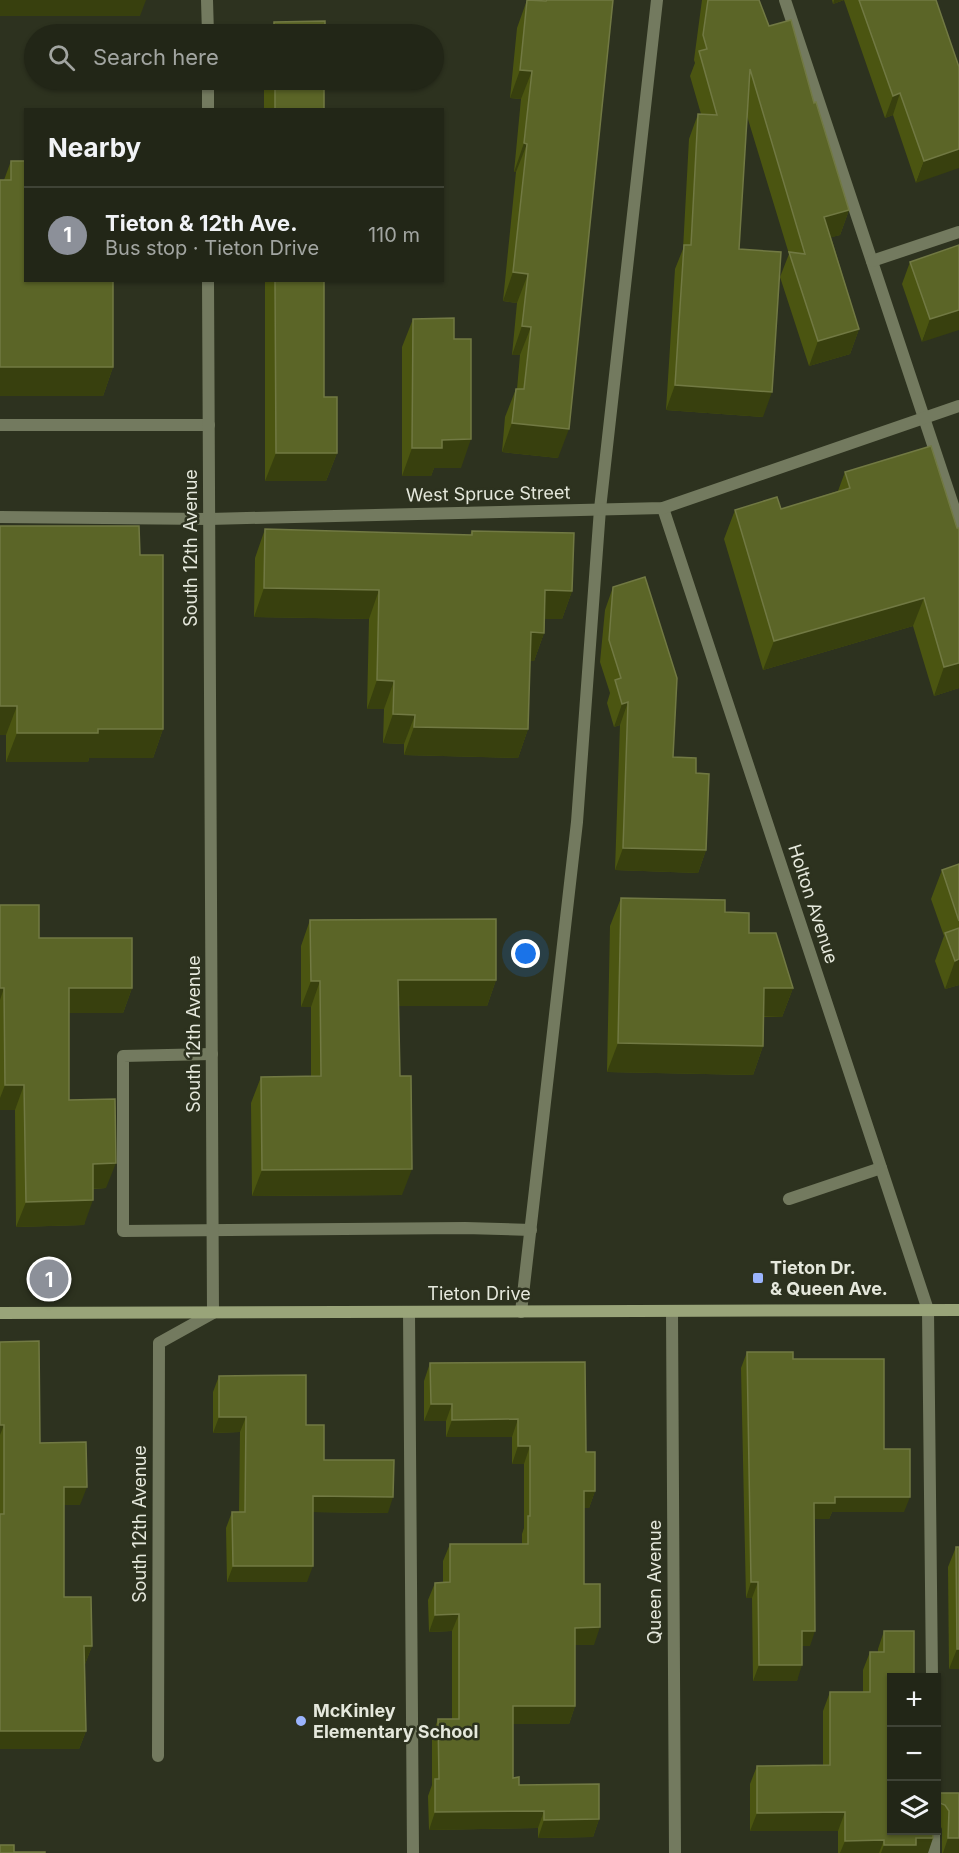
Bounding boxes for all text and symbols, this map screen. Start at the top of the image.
search box [24,24,444,90]
icon: search [45,41,78,74]
text: Search here [93,44,219,70]
text: Nearby [48,132,141,163]
text: Tieton & 12th Ave. [105,210,298,236]
text: 1 [63,223,72,247]
text: 110 m [368,223,420,247]
text: Bus stop · Tieton Drive [105,236,319,260]
street label: South 12th Avenue [180,469,201,627]
street label: West Spruce Street [406,482,570,505]
street label: Holton Avenue [784,842,843,966]
your location [511,939,540,968]
street label: South 12th Avenue [183,955,204,1113]
pin: 1 [29,1256,68,1302]
place label: Tieton Dr. & Queen Ave. [770,1257,888,1299]
marker: Tieton Dr. & Queen Ave. [751,1271,765,1285]
street label: Tieton Drive [427,1283,531,1304]
street label: South 12th Avenue [129,1445,150,1603]
street label: Queen Avenue [644,1520,665,1644]
map controls [887,1673,941,1835]
button: + [887,1673,941,1727]
place label: McKinley Elementary School [313,1700,478,1742]
marker: McKinley Elementary School [294,1714,308,1728]
button: − [887,1727,941,1781]
button: layers [887,1781,941,1835]

